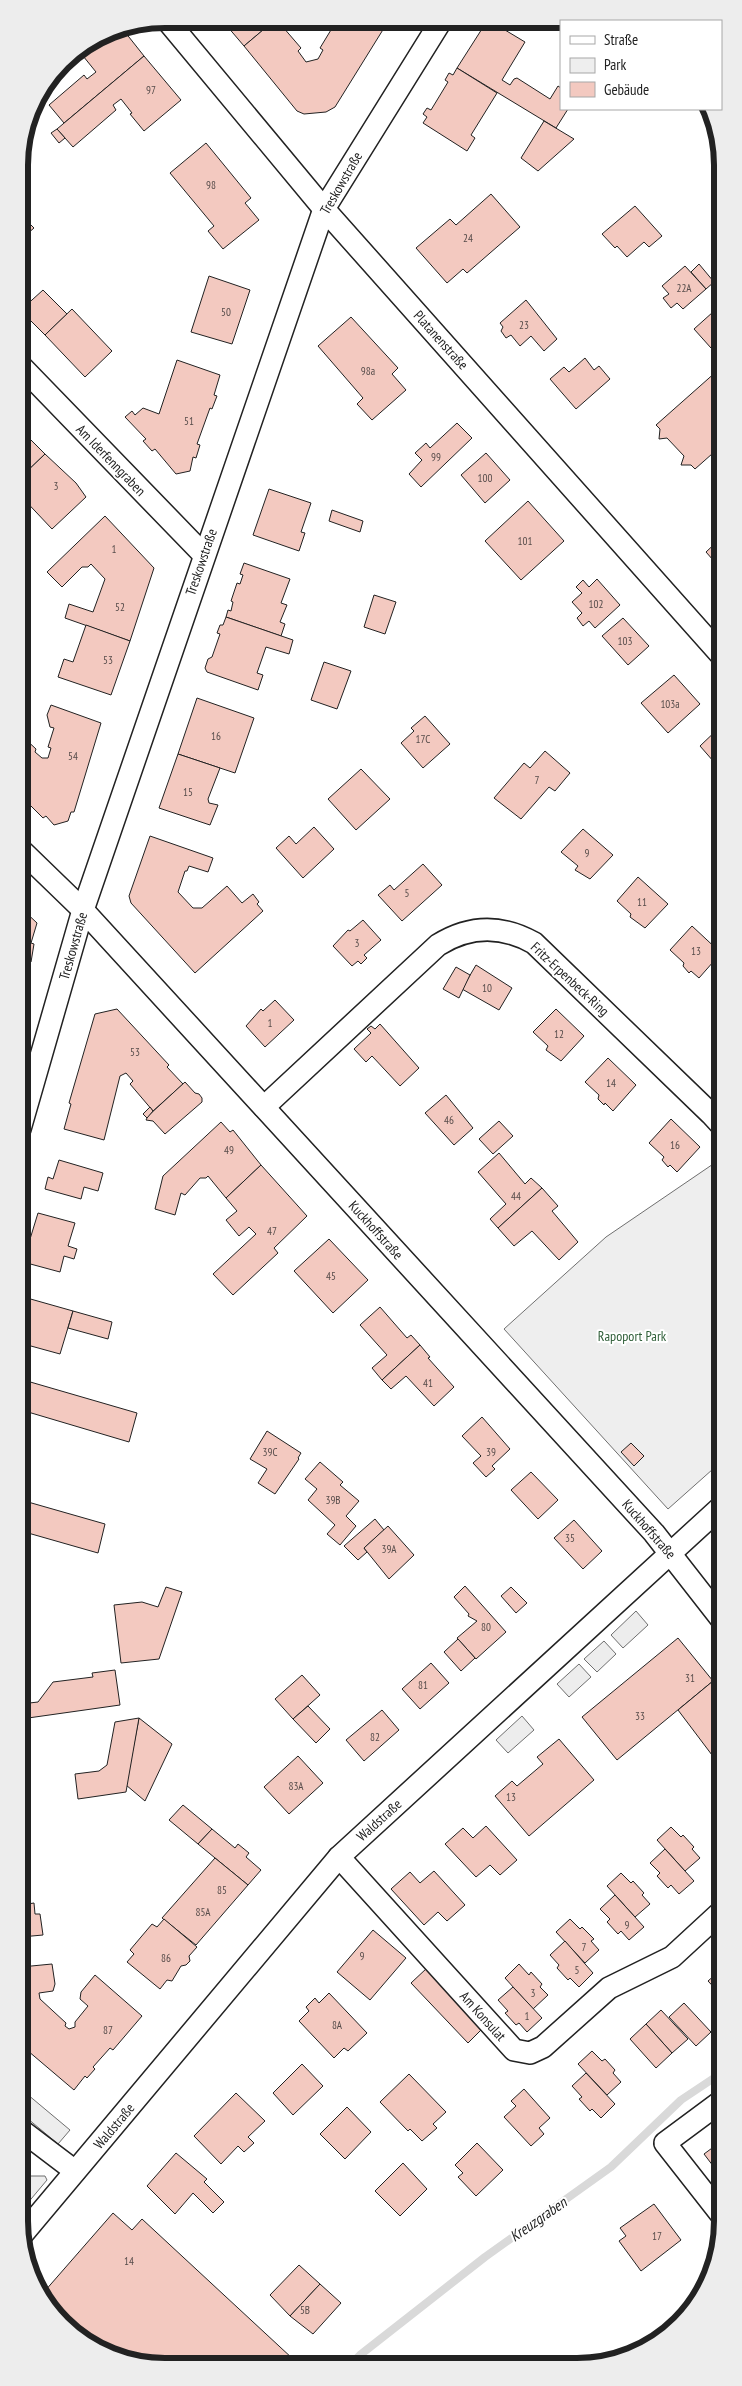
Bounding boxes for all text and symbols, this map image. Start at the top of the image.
legend [560,20,722,110]
text: Straße [604,30,638,49]
text: Park [604,55,626,74]
text: Gebäude [604,80,649,99]
house number: 97 [146,83,156,97]
street label: Treskowstraße [316,148,366,218]
house number: 98 [206,178,216,192]
house number: 24 [463,231,473,245]
house number: 22A [676,281,692,295]
house number: 50 [221,305,231,319]
street label: Platanenstraße [410,307,472,373]
house number: 23 [519,318,529,332]
house number: 98a [361,364,375,378]
house number: 51 [184,414,194,428]
street label: Am Iderfenngraben [72,420,150,500]
house number: 99 [431,450,441,464]
house number: 100 [478,471,492,485]
house number: 3 [54,479,59,493]
street label: Treskowstraße [181,526,221,598]
house number: 101 [518,534,532,548]
house number: 1 [112,542,117,556]
house number: 102 [589,597,603,611]
house number: 52 [115,600,125,614]
house number: 103 [618,634,632,648]
house number: 53 [103,653,113,667]
house number: 103a [660,697,680,711]
house number: 16 [211,729,221,743]
house number: 17C [416,732,430,746]
house number: 54 [68,749,78,763]
house number: 7 [535,773,540,787]
house number: 15 [183,785,193,799]
house number: 9 [585,846,590,860]
house number: 5 [405,886,410,900]
house number: 11 [637,895,647,909]
street label: Treskowstraße [55,910,91,982]
house number: 3 [355,936,360,950]
street label: Fritz-Erpenbeck-Ring [527,938,613,1020]
house number: 13 [691,944,701,958]
house number: 10 [482,981,492,995]
house number: 1 [268,1016,273,1030]
house number: 12 [554,1027,564,1041]
house number: 53 [130,1045,140,1059]
house number: 14 [606,1076,616,1090]
house number: 46 [444,1113,454,1127]
house number: 16 [670,1138,680,1152]
house number: 49 [224,1143,234,1157]
house number: 44 [511,1189,521,1203]
street label: Kuckhoffstraße [345,1197,407,1263]
house number: 47 [267,1224,277,1238]
house number: 45 [326,1269,336,1283]
park label: Rapoport Park [598,1327,667,1345]
house number: 41 [423,1376,433,1390]
house number: 39C [263,1445,277,1459]
house number: 39 [486,1445,496,1459]
house number: 39B [325,1493,341,1507]
street label: Kuckhoffstraße [618,1496,680,1563]
house number: 35 [565,1531,575,1545]
house number: 39A [381,1542,397,1556]
house number: 80 [481,1620,491,1634]
house number: 31 [685,1671,695,1685]
house number: 81 [418,1678,428,1692]
house number: 33 [635,1709,645,1723]
house number: 82 [370,1730,380,1744]
house number: 83A [288,1779,304,1793]
house number: 13 [506,1790,516,1804]
street label: Waldstraße [353,1795,405,1845]
house number: 85 [217,1883,227,1897]
house number: 85A [195,1905,211,1919]
house number: 9 [625,1918,630,1932]
house number: 7 [582,1940,587,1954]
house number: 9 [360,1949,365,1963]
house number: 86 [161,1951,171,1965]
house number: 5 [575,1963,580,1977]
house number: 3 [531,1986,536,2000]
street label: Am Konsulat [456,1987,510,2045]
house number: 1 [525,2009,530,2023]
house number: 8A [332,2018,343,2032]
house number: 87 [103,2023,113,2037]
street label: Waldstraße [90,2099,139,2153]
water label: Kreuzgraben [506,2192,571,2245]
house number: 17 [652,2229,662,2243]
house number: 14 [124,2254,134,2268]
house number: 5B [300,2303,310,2317]

